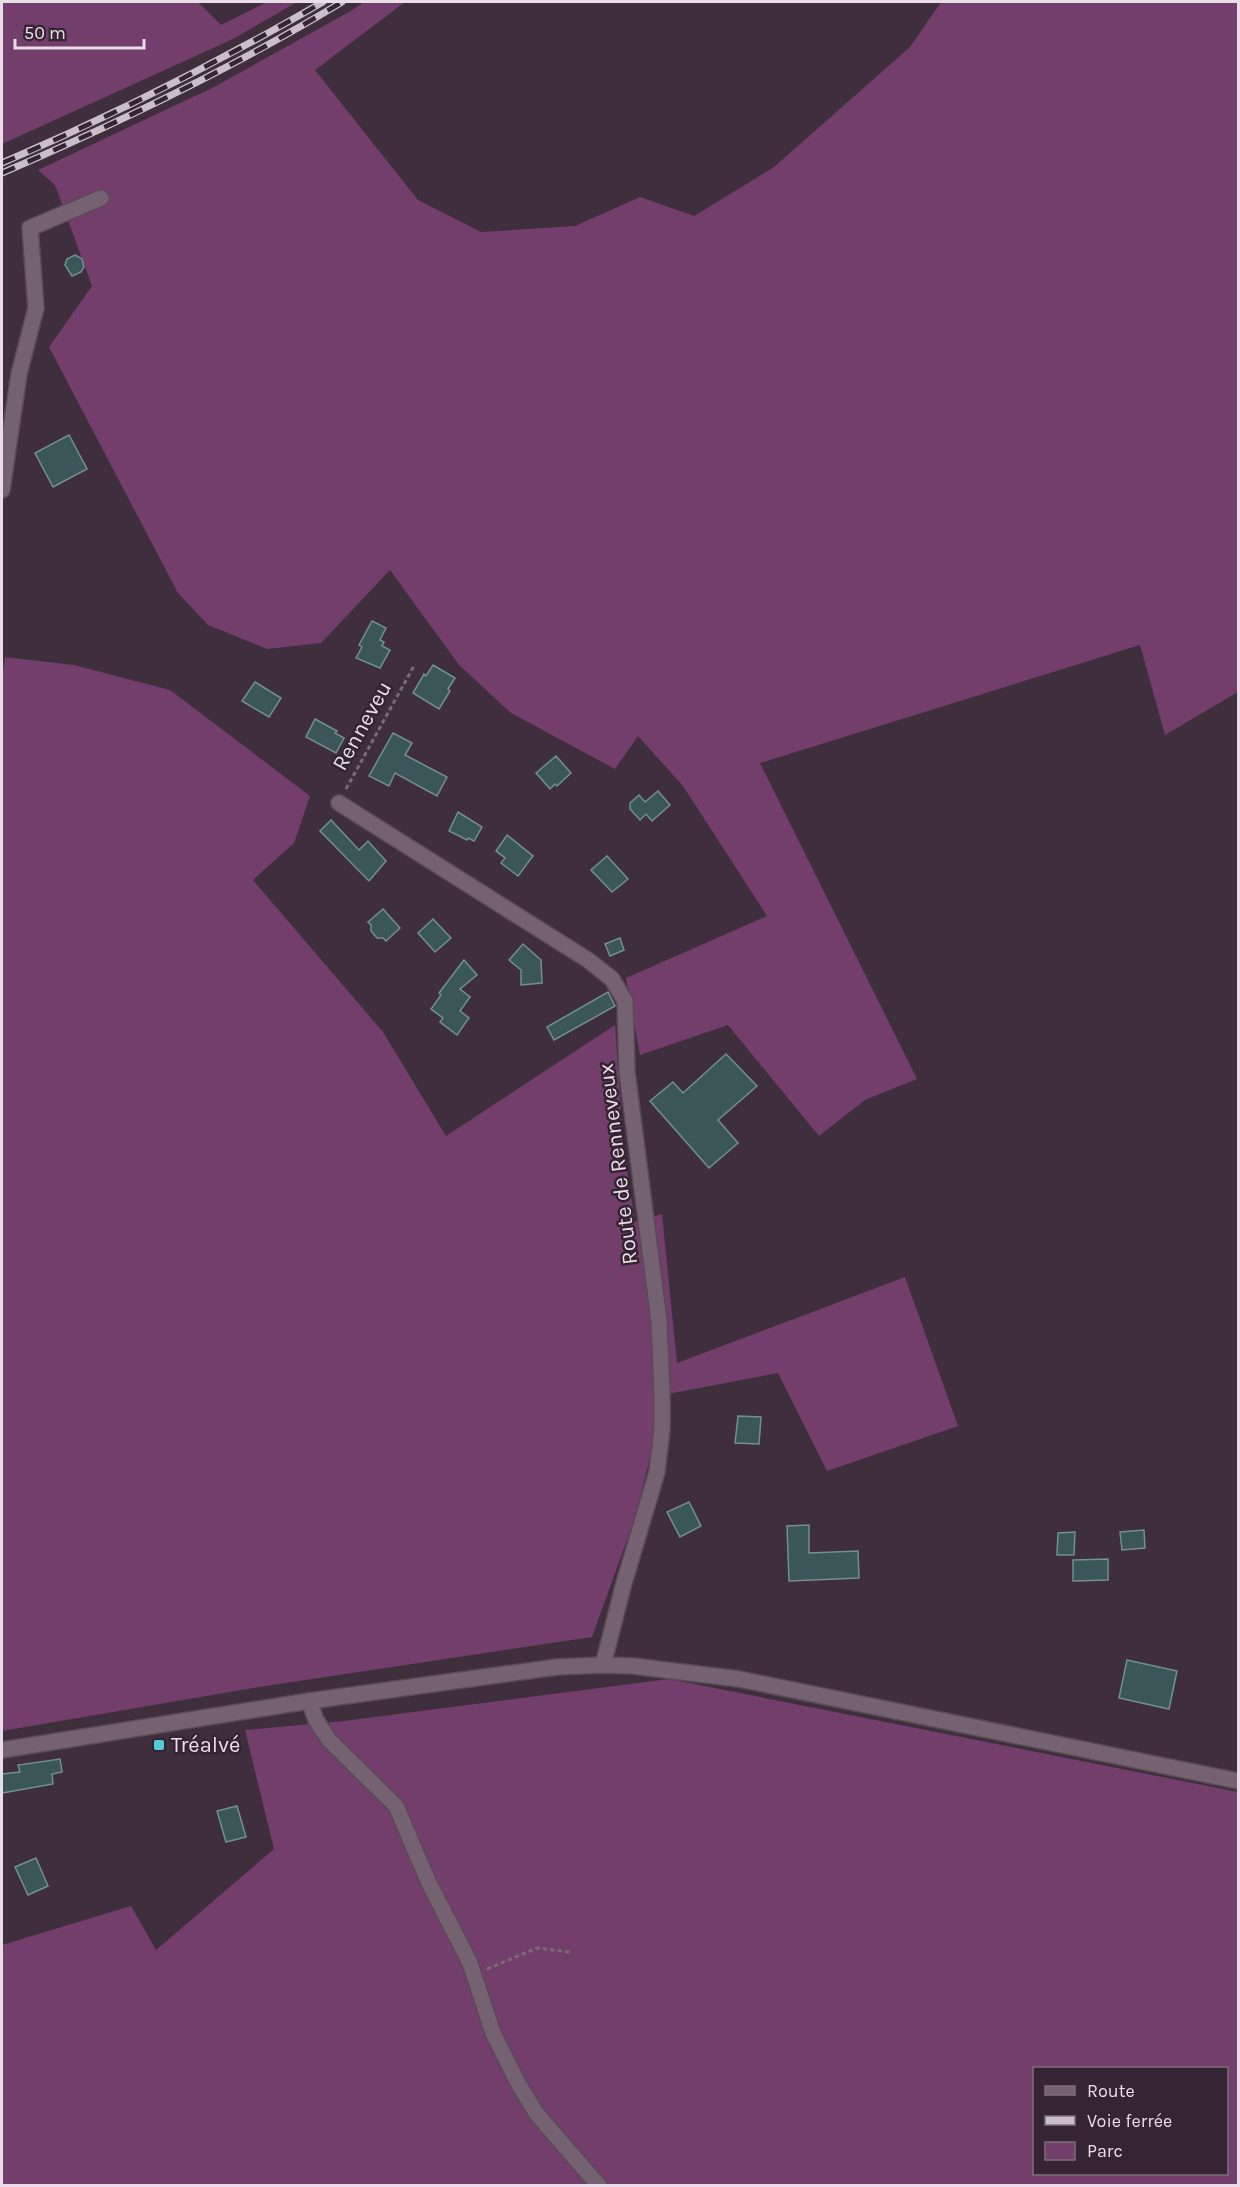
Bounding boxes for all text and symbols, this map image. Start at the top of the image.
scale bar [15,12,144,50]
text: 50 m [24,22,66,44]
street label: Renneveu [327,677,397,775]
street label: Route de Renneveux [593,1062,643,1266]
place label: Tréalvé [171,1732,240,1758]
marker: Tréalvé [152,1738,166,1752]
legend [1033,2067,1228,2175]
text: Route [1087,2080,1135,2102]
text: Voie ferrée [1087,2110,1172,2132]
text: Parc [1087,2140,1123,2162]

